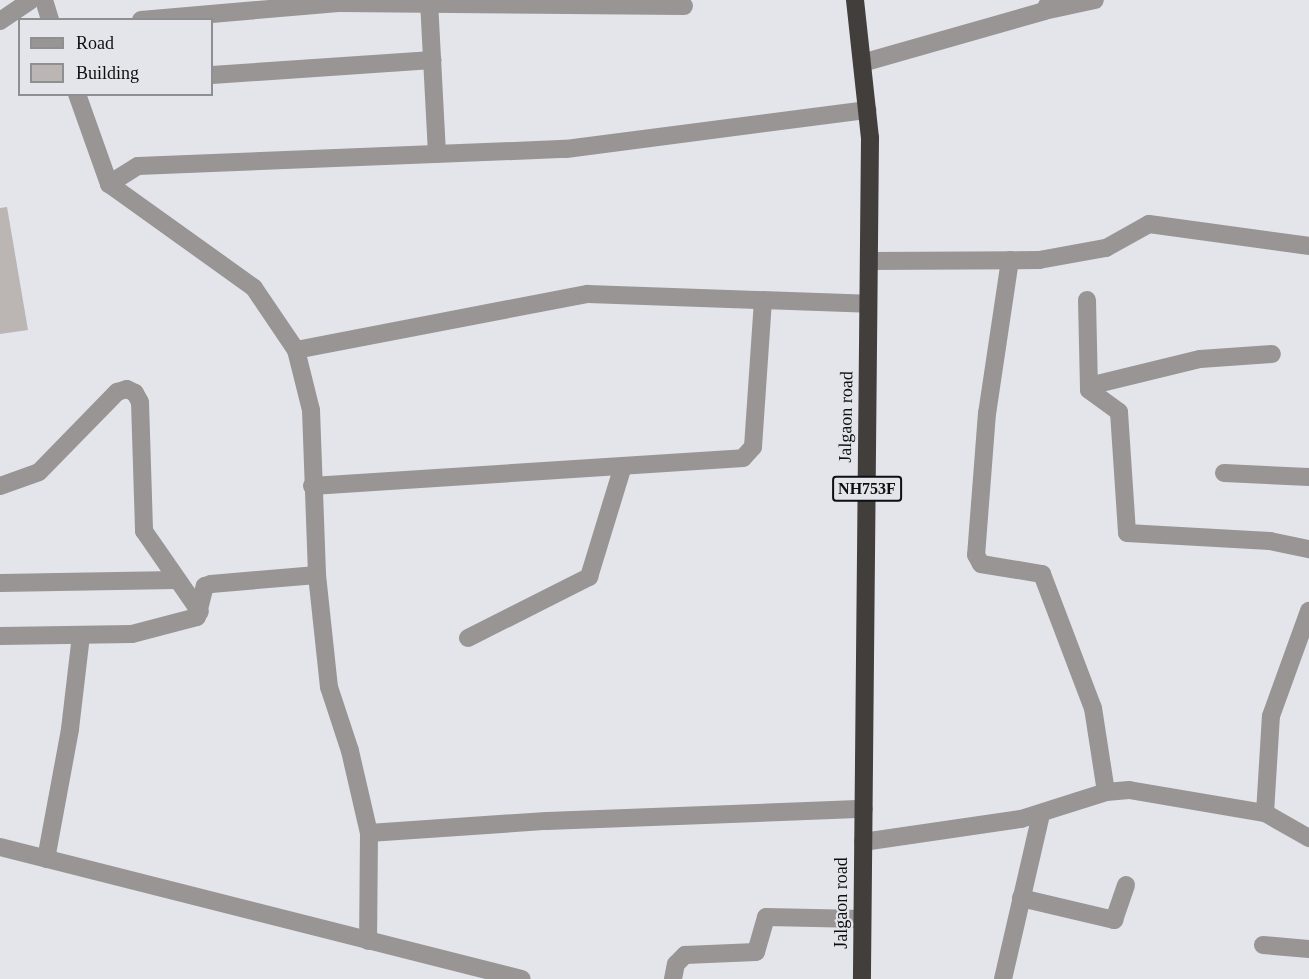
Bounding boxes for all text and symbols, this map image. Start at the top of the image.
legend [18,18,213,96]
text: Road [76,33,114,53]
text: Building [76,63,139,83]
street label: Jalgaon road [834,371,858,463]
road number: NH753F [831,476,903,502]
street label: Jalgaon road [830,857,852,949]

